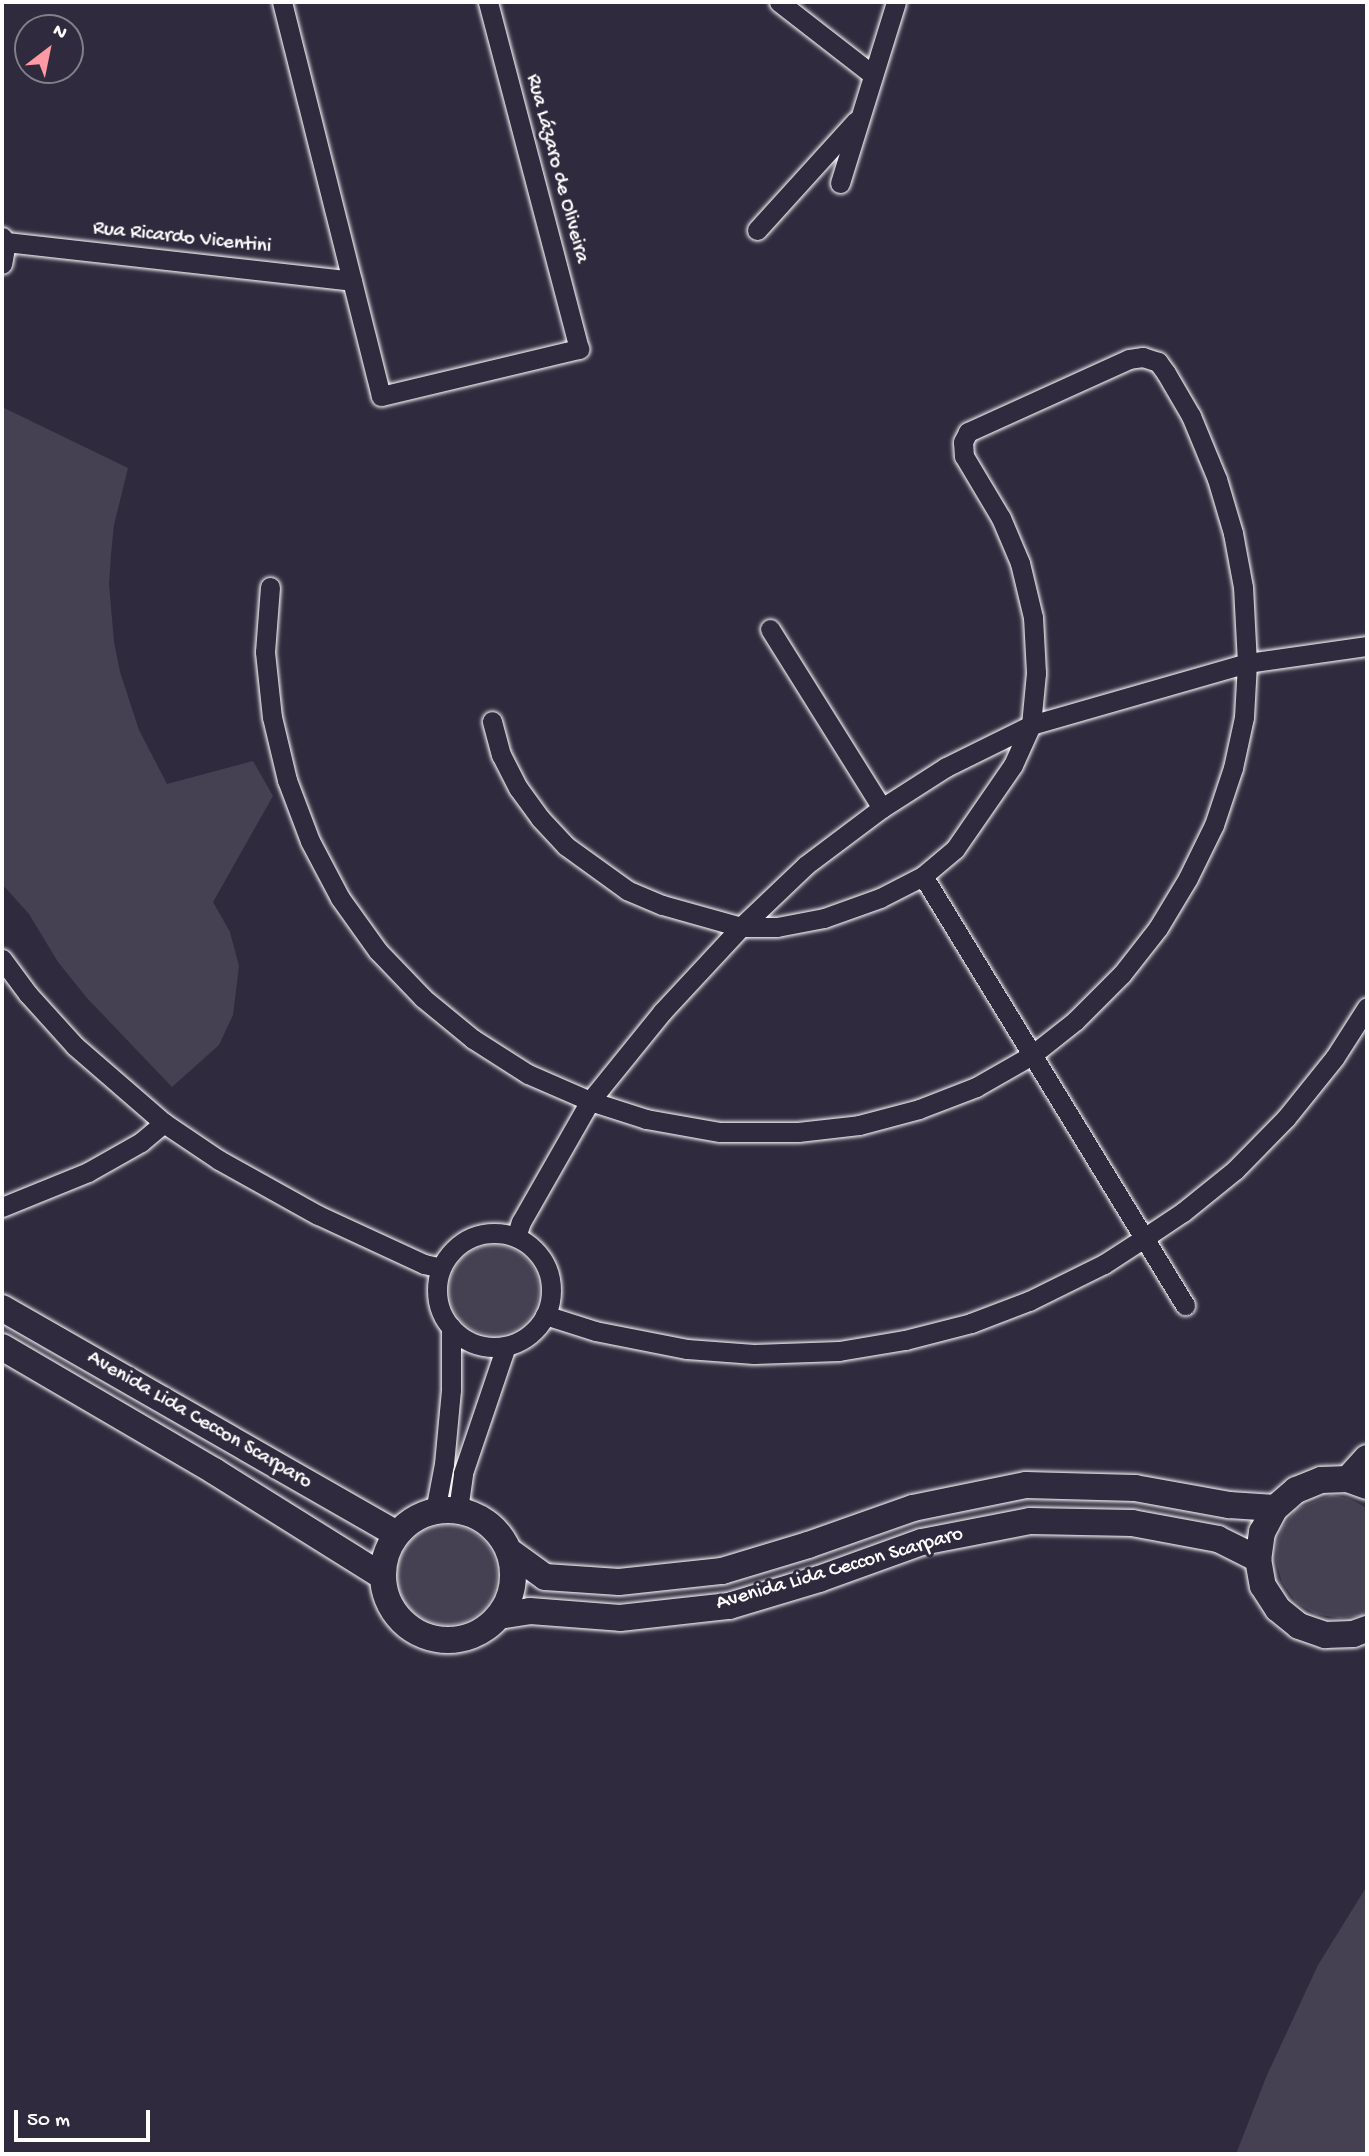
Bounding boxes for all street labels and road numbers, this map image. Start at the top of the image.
street label: Rua Lázaro de Oliveira [519,72,593,266]
street label: Rua Ricardo Vicentini [92,217,272,261]
street label: Avenida Lida Ceccon Scarparo [82,1346,316,1496]
street label: Avenida Lida Ceccon Scarparo [714,1523,966,1617]

